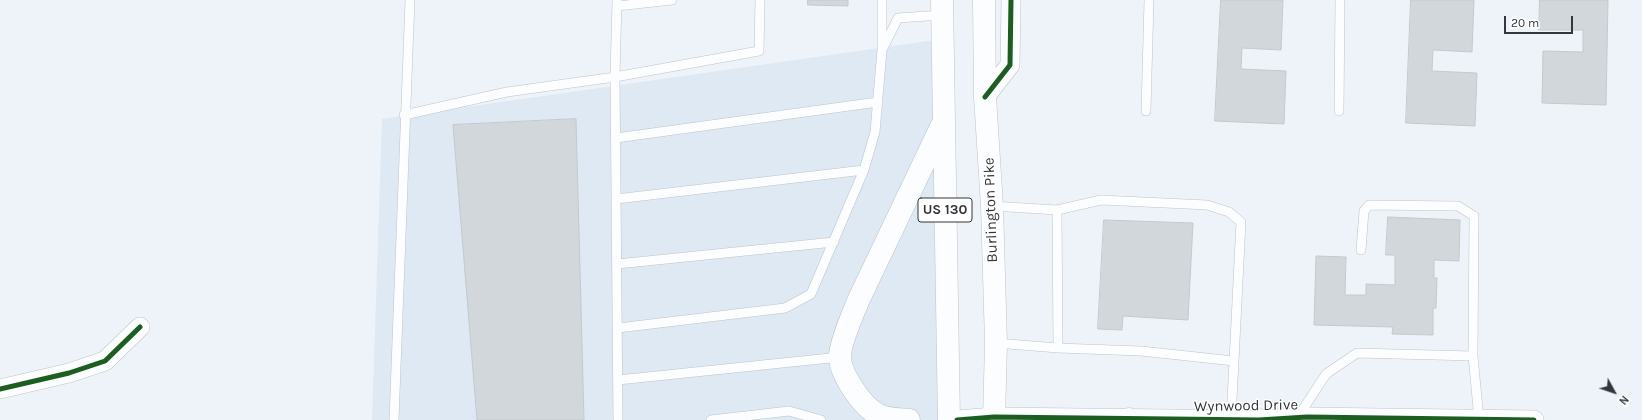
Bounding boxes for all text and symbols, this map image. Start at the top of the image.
scale bar [1506,8,1575,34]
text: 20 m [1511,16,1539,30]
street label: Burlington Pike [980,157,1002,263]
road number: US 130 [918,198,972,222]
north arrow [1594,372,1634,412]
text: N [1616,393,1631,407]
street label: Wynwood Drive [1194,396,1298,416]

